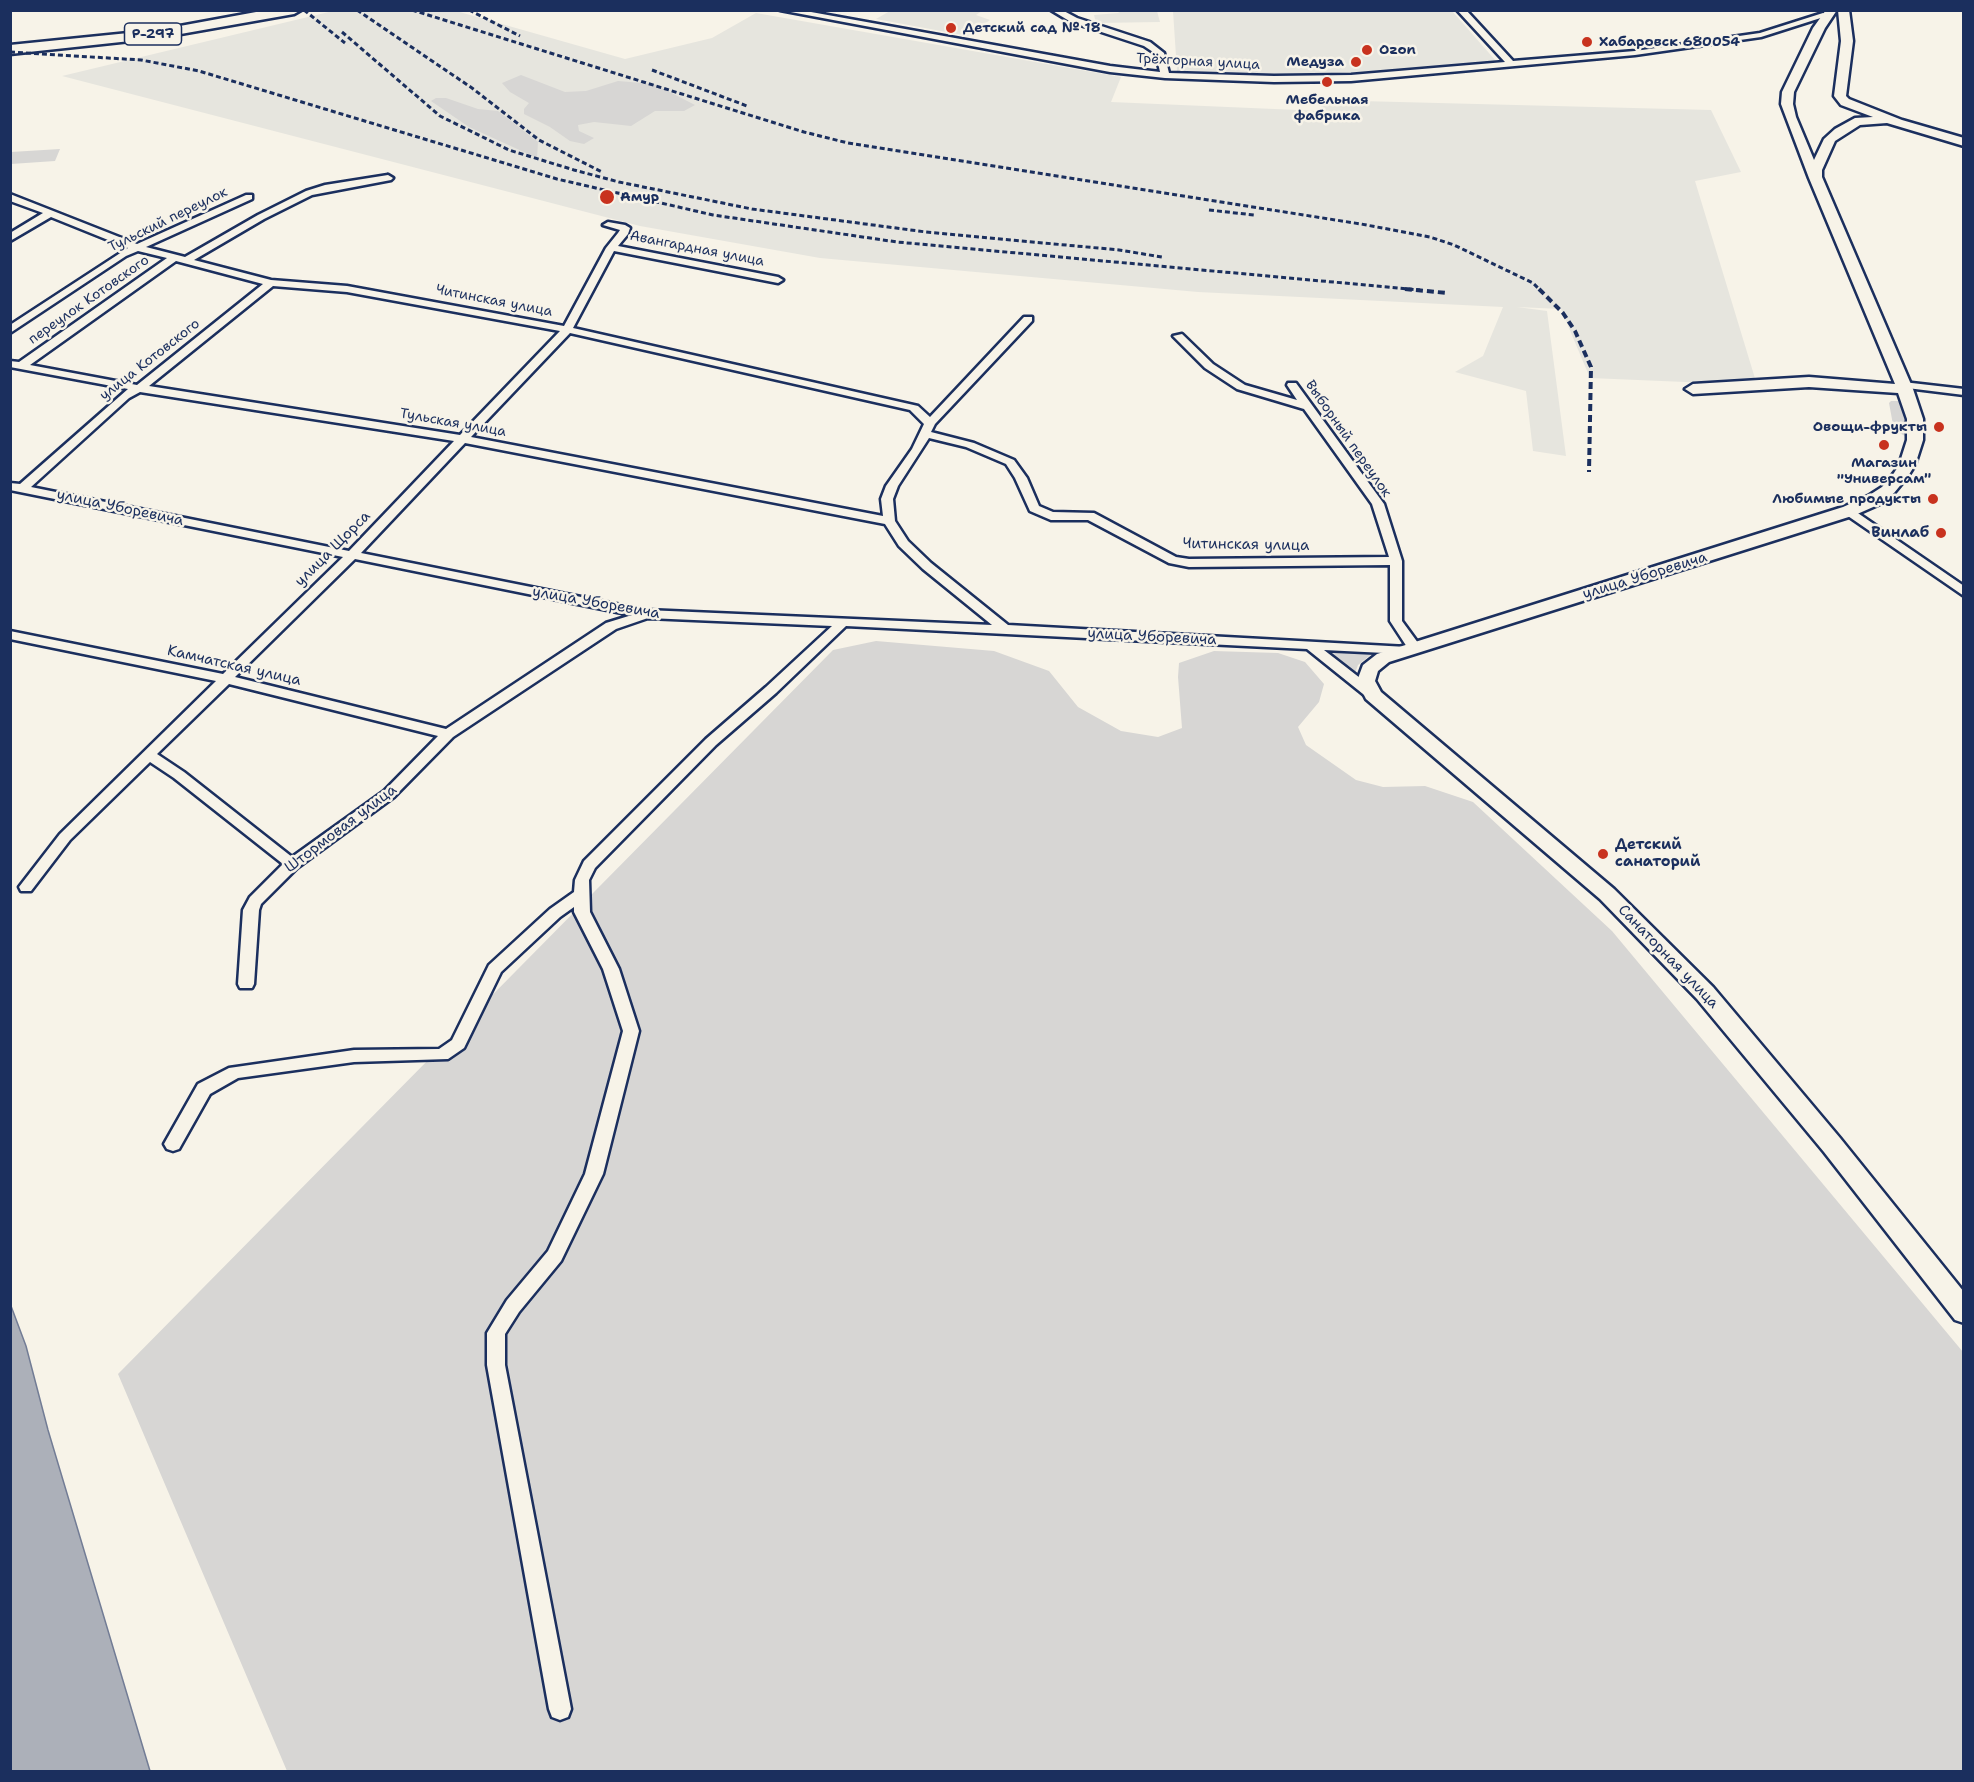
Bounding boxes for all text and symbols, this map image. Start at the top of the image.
place label: Детский сад № 18 [963,20,1100,36]
marker: Детский сад № 18 [944,21,958,35]
road number: Р-297 [124,23,182,45]
place label: Хабаровск 680054 [1599,34,1740,50]
marker: Хабаровск 680054 [1580,35,1594,49]
place label: Ozon [1379,42,1416,58]
marker: Ozon [1360,43,1374,57]
street label: Трёхгорная улица [1136,50,1260,74]
place label: Медуза [1286,54,1344,70]
marker: Медуза [1349,55,1363,69]
marker: Мебельная фабрика [1320,75,1334,89]
place label: Мебельная фабрика [1286,92,1368,124]
street label: Тульский переулок [106,184,230,256]
marker: Амур [598,188,616,206]
place label: Амур [620,189,659,205]
street label: Авангардная улица [628,228,766,270]
street label: переулок Котовского [25,252,153,348]
street label: Читинская улица [434,281,554,321]
street label: улица Котовского [97,316,203,404]
street label: Выборный переулок [1301,377,1395,501]
street label: Тульская улица [399,405,507,441]
place label: Овощи-фрукты [1813,419,1927,435]
marker: Овощи-фрукты [1932,420,1946,434]
marker: Магазин "Универсам" [1877,438,1891,452]
place label: Магазин "Универсам" [1837,455,1931,488]
street label: улица Уборевича [55,486,185,530]
place label: Любимые продукты [1772,491,1921,507]
marker: Любимые продукты [1926,492,1940,506]
street label: улица Щорса [291,507,375,591]
place label: Винлаб [1871,524,1929,542]
marker: Винлаб [1934,526,1948,540]
street label: Читинская улица [1182,535,1310,555]
street label: улица Уборевича [1581,548,1709,604]
street label: улица Уборевича [531,583,661,623]
street label: улица Уборевича [1087,625,1217,649]
street label: Камчатская улица [165,642,303,690]
street label: Штормовая улица [281,781,401,877]
place label: Детский санаторий [1615,836,1700,871]
marker: Детский санаторий [1596,847,1610,861]
street label: Санаторная улица [1614,901,1722,1013]

